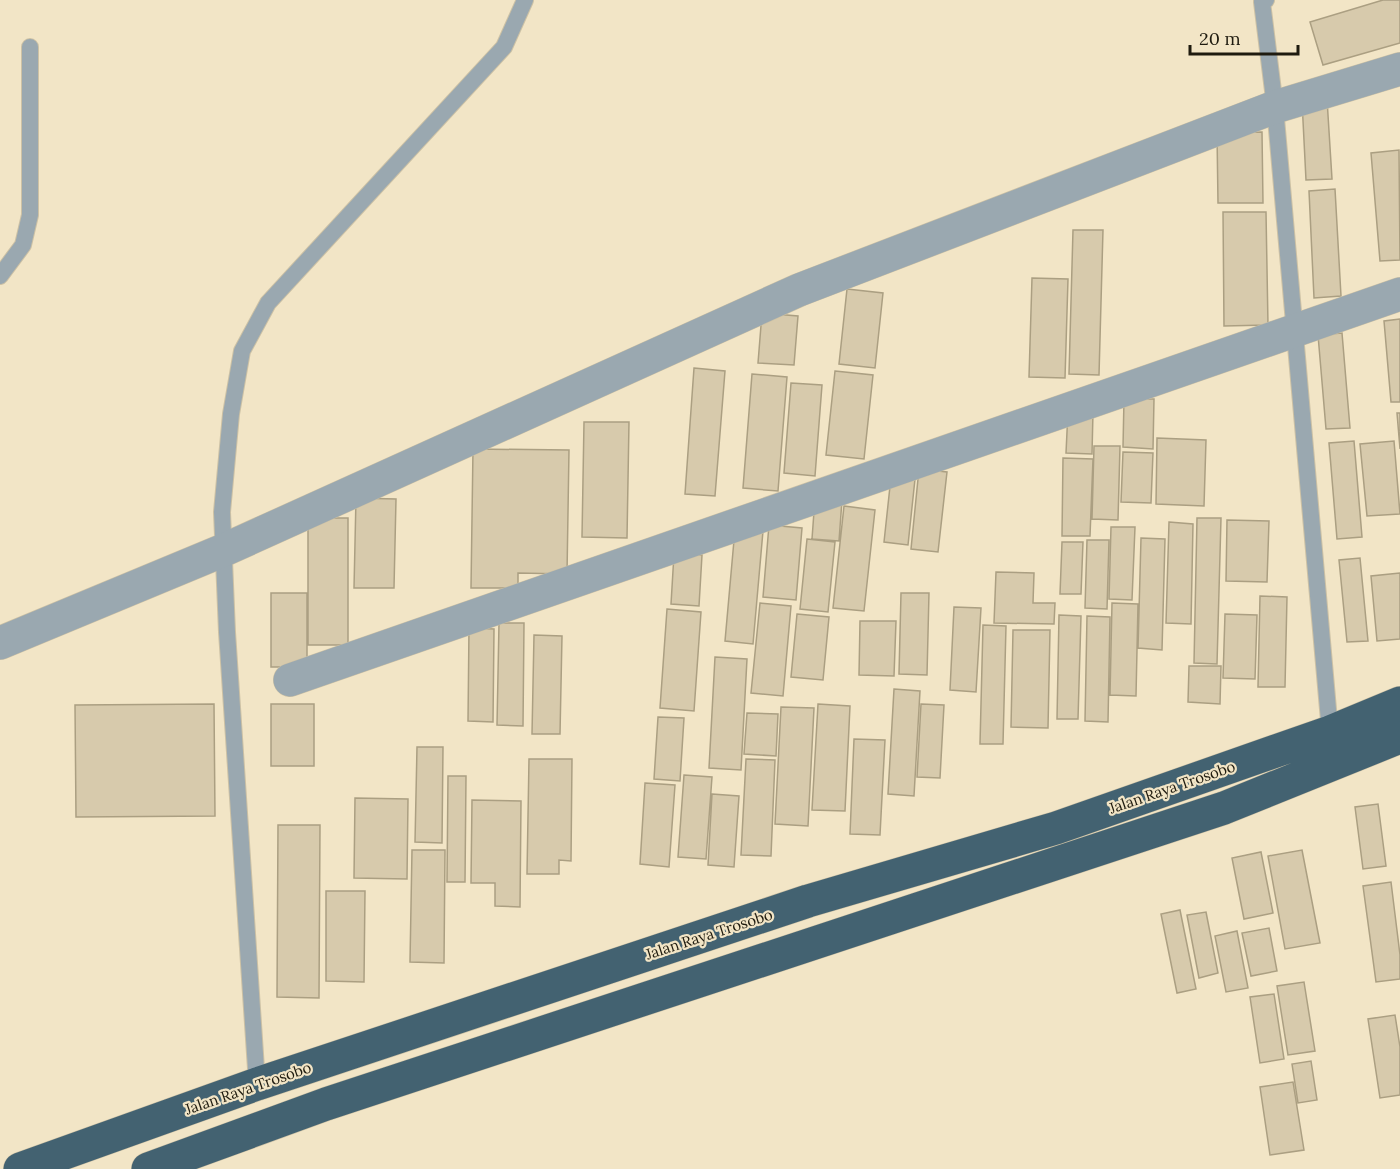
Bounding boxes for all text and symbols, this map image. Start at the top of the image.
scale bar [1190,18,1298,56]
text: 20 m [1199,27,1241,50]
street label: Jalan Raya Trosobo [1105,756,1238,818]
street label: Jalan Raya Trosobo [642,904,775,964]
street label: Jalan Raya Trosobo [181,1057,314,1119]

